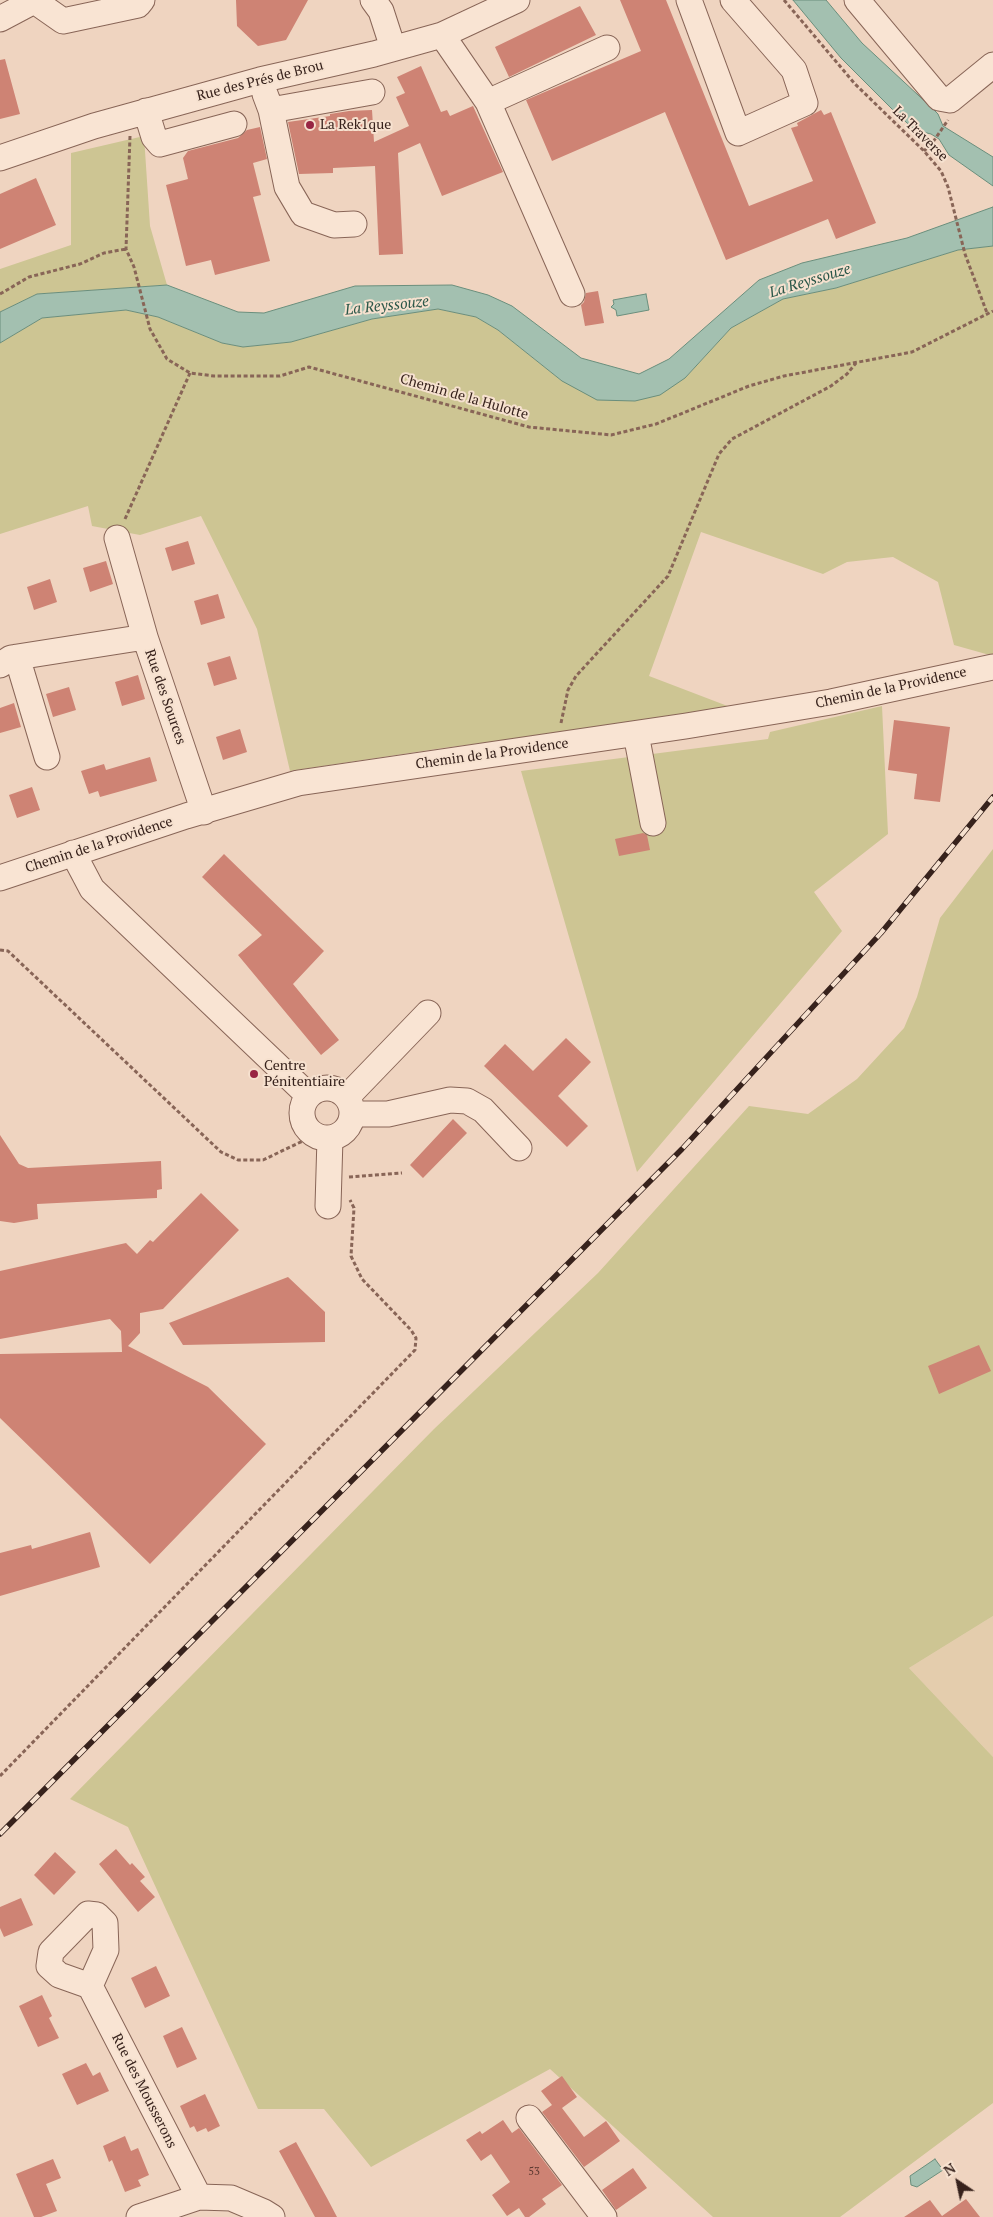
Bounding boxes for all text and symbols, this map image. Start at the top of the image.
street label: Rue des Prés de Brou [195,57,325,105]
street label: La Traverse [889,103,951,165]
place label: La Rek1que [320,117,391,133]
marker: La Rek1que [304,119,316,131]
water label: La Reyssouze [767,260,853,302]
water label: La Reyssouze [344,293,430,319]
street label: Chemin de la Hulotte [398,371,530,423]
street label: Rue des Sources [141,647,189,747]
street label: Chemin de la Providence [814,664,968,712]
street label: Chemin de la Providence [415,735,569,773]
street label: Chemin de la Providence [23,813,175,877]
place label: Centre Pénitentiaire [264,1058,345,1090]
marker: Centre Pénitentiaire [248,1068,260,1080]
street label: Rue des Mousserons [108,2031,180,2151]
north arrow [933,2157,983,2207]
text: N [940,2158,959,2180]
house number: 53 [528,2165,540,2179]

